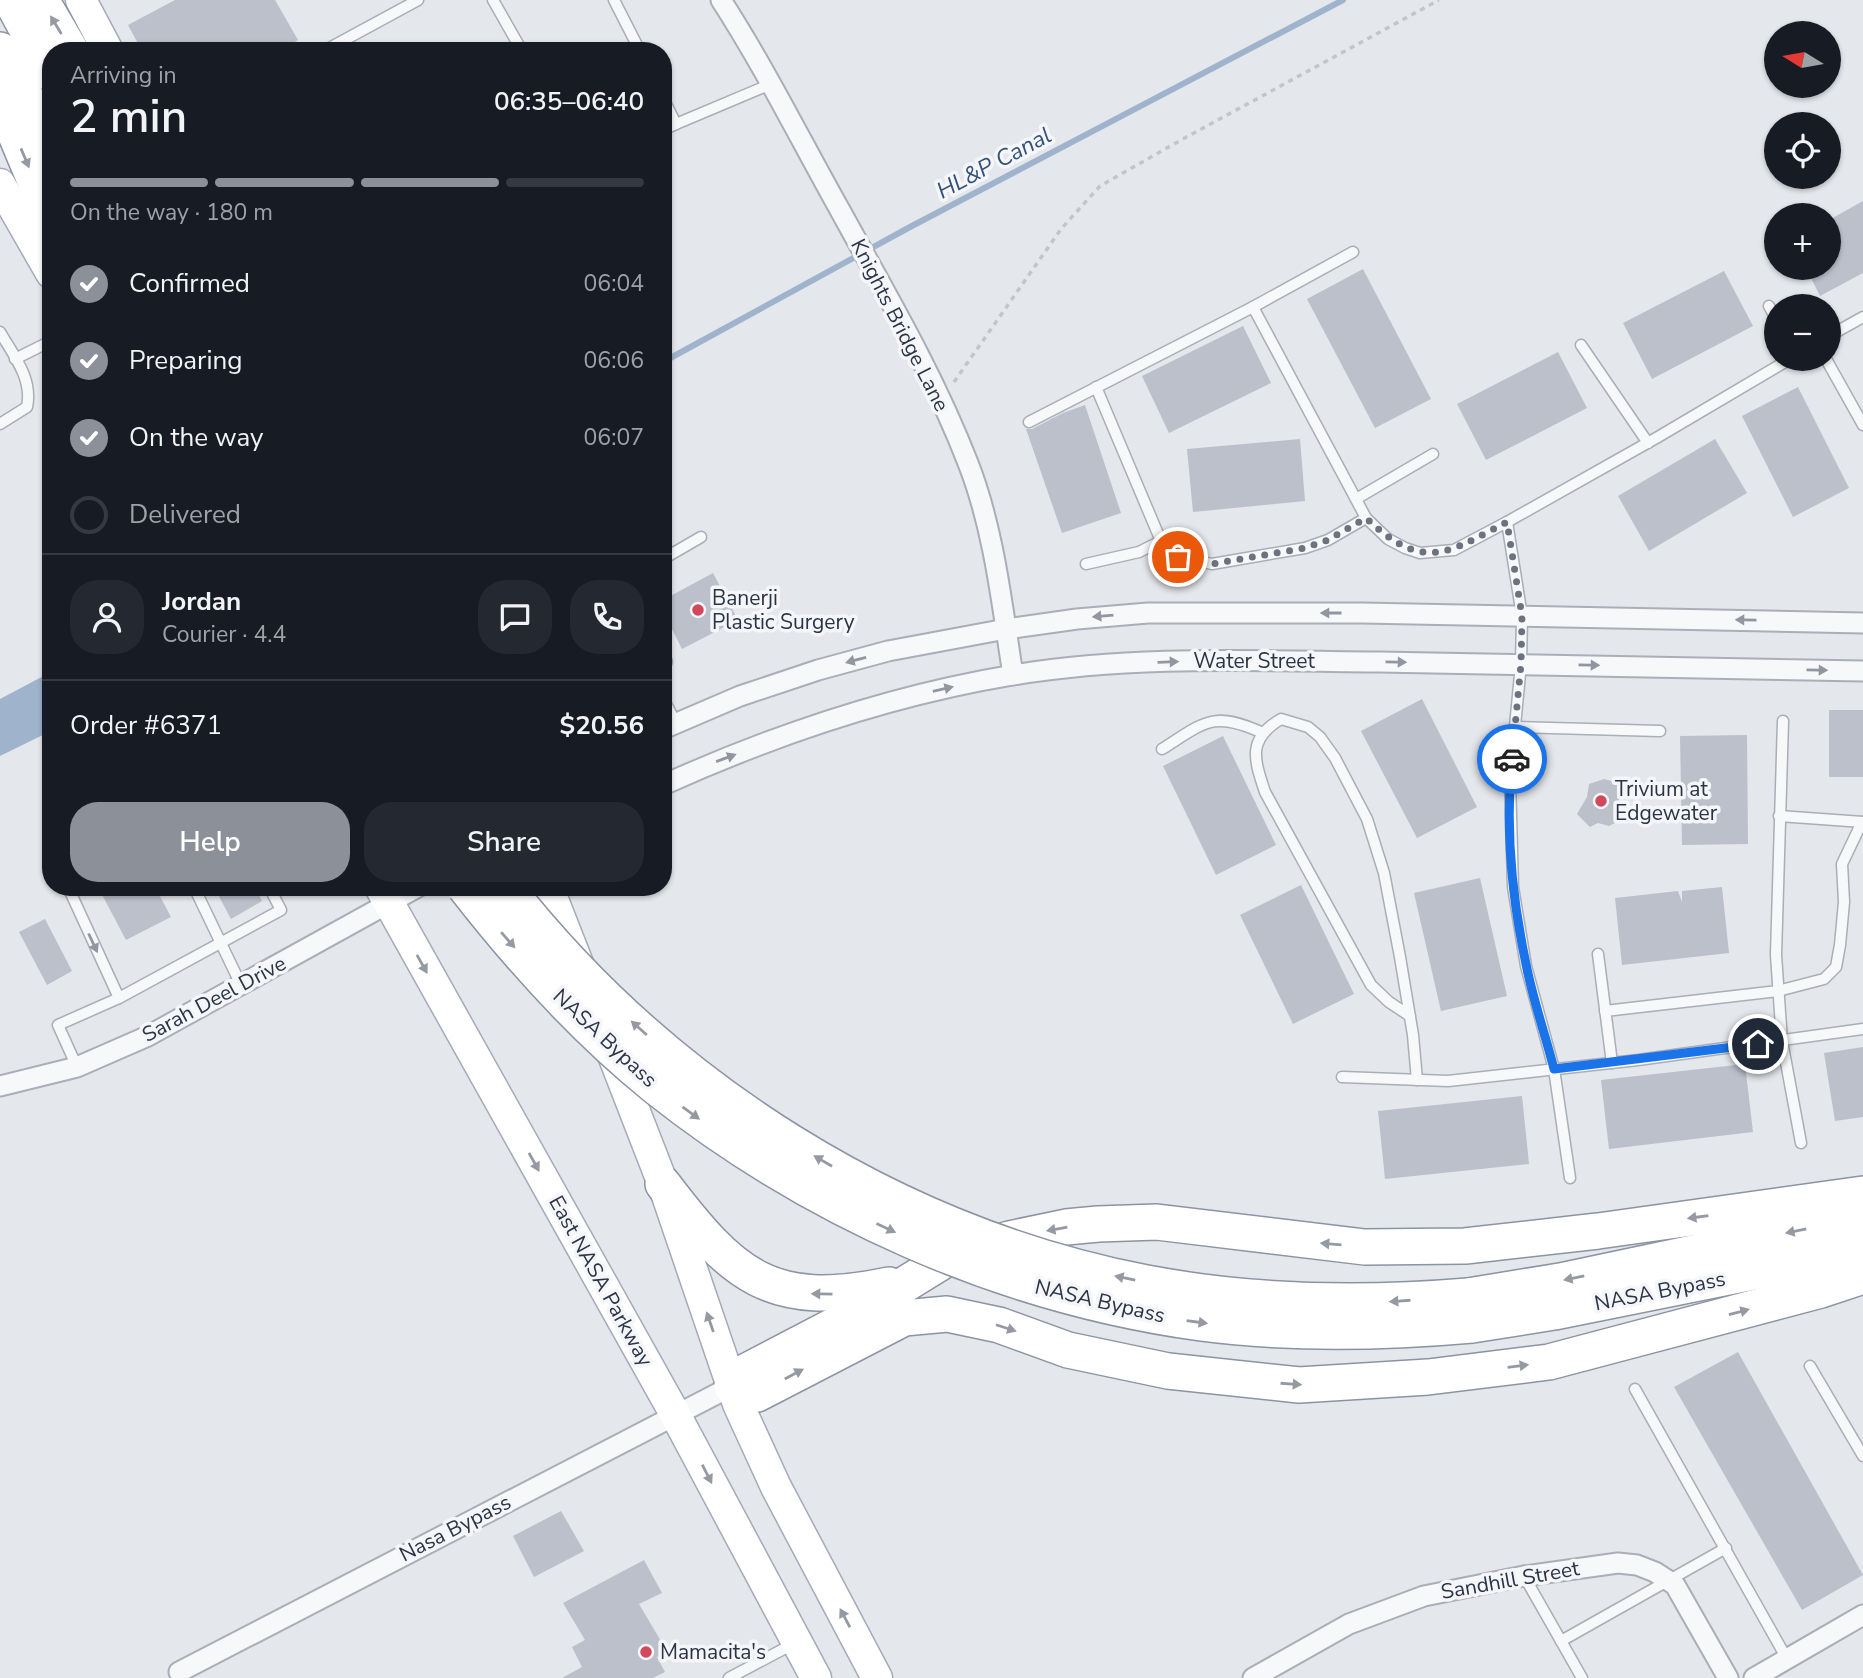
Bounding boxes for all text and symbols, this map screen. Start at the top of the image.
one-way arrow [50,16,62,35]
north arrow [1764,21,1841,98]
map controls [1764,21,1841,371]
text: Arriving in [70,60,177,91]
text: 06:35–06:40 [494,84,644,119]
text: 2 min [70,85,187,148]
button: locate [1764,112,1841,189]
water label: HL&P Canal [931,120,1057,206]
one-way arrow [20,148,31,169]
text: On the way · 180 m [70,197,273,228]
button: + [1764,203,1841,280]
street label: Knights Bridge Lane [844,234,956,416]
icon: check [70,265,108,303]
text: Confirmed [129,266,250,301]
text: 06:04 [584,268,644,299]
button: − [1764,294,1841,371]
icon: check [70,342,108,380]
text: Preparing [129,343,242,378]
text: 06:06 [584,345,644,376]
icon: check [70,419,108,457]
text: On the way [129,420,263,455]
text: 06:07 [584,422,644,453]
text: Delivered [129,497,241,532]
pin [1148,527,1208,587]
icon: bag [1159,538,1197,576]
button: person [70,580,144,654]
button: chat [478,580,552,654]
button: phone [570,580,644,654]
text: Jordan [162,584,241,619]
place label: Banerji Plastic Surgery [712,584,855,636]
marker: Banerji Plastic Surgery [690,602,706,618]
one-way arrow [1320,607,1342,619]
one-way arrow [1092,611,1114,622]
one-way arrow [1735,614,1757,626]
text: Courier · 4.4 [162,619,286,650]
street label: Water Street [1193,647,1315,675]
one-way arrow [844,655,866,666]
one-way arrow [1157,656,1179,667]
one-way arrow [1385,656,1407,668]
one-way arrow [1578,660,1600,671]
one-way arrow [1806,664,1828,676]
one-way arrow [932,684,954,695]
text: Order #6371 [70,708,222,743]
text: $20.56 [560,708,644,743]
courier [1477,724,1547,794]
icon: car [1493,740,1531,778]
one-way arrow [716,752,737,763]
place label: Trivium at Edgewater [1615,775,1718,827]
marker: Trivium at Edgewater [1593,793,1609,809]
button: Help [70,802,350,882]
button: Share [364,802,644,882]
one-way arrow [500,931,516,949]
one-way arrow [88,933,99,953]
street label: Sarah Deel Drive [137,949,291,1049]
one-way arrow [416,954,428,973]
street label: NASA Bypass [547,982,663,1094]
pin [1728,1014,1788,1074]
one-way arrow [630,1020,648,1036]
icon: home [1739,1025,1777,1063]
one-way arrow [681,1105,699,1120]
one-way arrow [528,1152,540,1172]
one-way arrow [813,1155,833,1167]
street label: East NASA Parkway [542,1191,660,1372]
one-way arrow [1687,1212,1709,1223]
one-way arrow [876,1222,896,1234]
one-way arrow [1046,1224,1068,1235]
one-way arrow [1785,1226,1807,1237]
one-way arrow [1320,1238,1342,1249]
street label: NASA Bypass [1592,1265,1728,1317]
street label: NASA Bypass [1032,1272,1168,1330]
one-way arrow [1114,1272,1136,1283]
one-way arrow [1563,1273,1585,1284]
one-way arrow [810,1288,832,1299]
one-way arrow [1389,1296,1411,1307]
one-way arrow [1728,1306,1750,1317]
one-way arrow [704,1311,715,1332]
one-way arrow [1186,1316,1208,1327]
one-way arrow [996,1323,1017,1334]
one-way arrow [1507,1360,1529,1371]
one-way arrow [784,1368,804,1380]
one-way arrow [1280,1379,1302,1390]
one-way arrow [701,1464,712,1484]
street label: Nasa Bypass [394,1488,516,1568]
street label: Sandhill Street [1439,1554,1582,1606]
one-way arrow [839,1608,851,1627]
place label: Mamacita's [660,1638,766,1666]
marker: Mamacita's [638,1644,654,1660]

